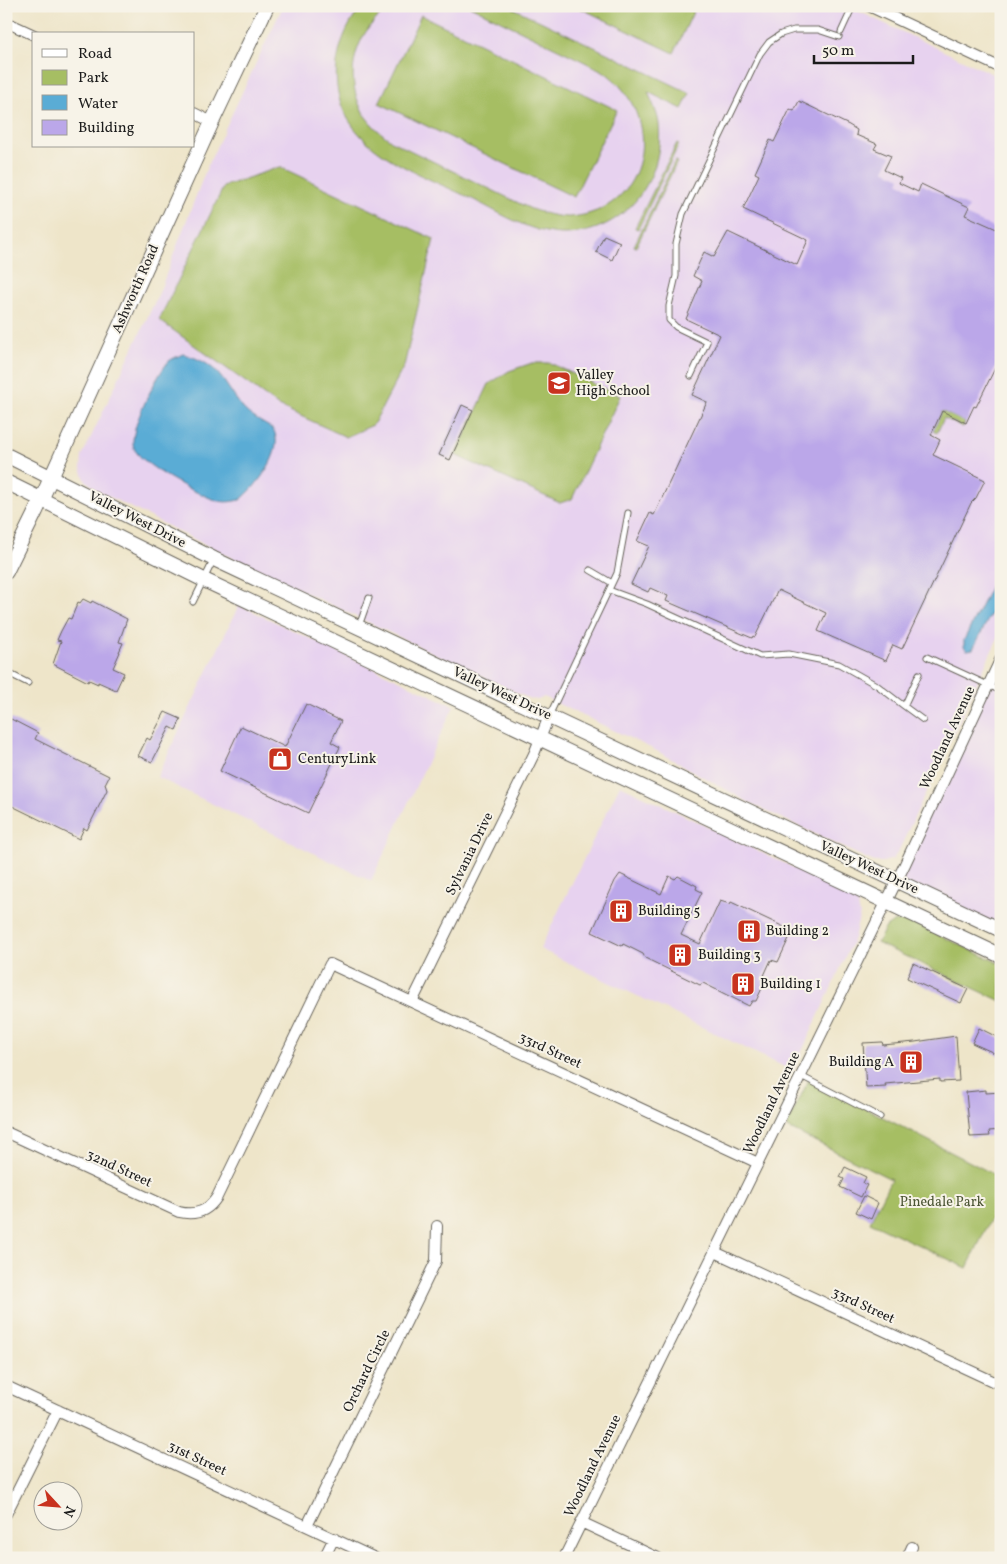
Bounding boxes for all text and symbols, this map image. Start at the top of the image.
legend [32,32,195,148]
scale bar [814,32,913,64]
text: 50 m [822,41,854,62]
text: Road [78,44,112,65]
text: Park [78,68,109,89]
text: Water [78,94,118,115]
text: Building [78,118,135,139]
street label: Ashworth Road [108,242,164,336]
place label: Valley High School [576,366,650,401]
school or university icon: Valley High School [546,370,572,396]
street label: Valley West Drive [85,487,189,553]
street label: Valley West Drive [449,663,555,725]
street label: Woodland Avenue [916,683,980,793]
shop icon: CenturyLink [267,746,293,772]
place label: CenturyLink [298,750,377,769]
street label: Sylvania Drive [442,809,499,899]
street label: Valley West Drive [816,837,922,899]
building icon: Building 5 [608,898,634,924]
place label: Building 5 [638,902,700,921]
building icon: Building 2 [736,918,762,944]
place label: Building 2 [766,922,829,941]
building icon: Building 3 [667,942,693,968]
place label: Building 3 [698,946,761,965]
building icon: Building 1 [730,971,756,997]
place label: Building 1 [760,975,821,994]
street label: 33rd Street [515,1028,585,1074]
street label: Woodland Avenue [739,1048,805,1157]
building icon: Building A [898,1049,924,1075]
place label: Building A [829,1053,894,1072]
street label: 32nd Street [83,1146,155,1193]
park label: Pinedale Park [900,1193,985,1212]
street label: 33rd Street [828,1283,898,1329]
street label: Orchard Circle [339,1326,395,1416]
street label: Woodland Avenue [560,1411,626,1520]
street label: 31st Street [164,1437,230,1481]
north arrow [32,1482,82,1532]
text: N [58,1502,79,1520]

